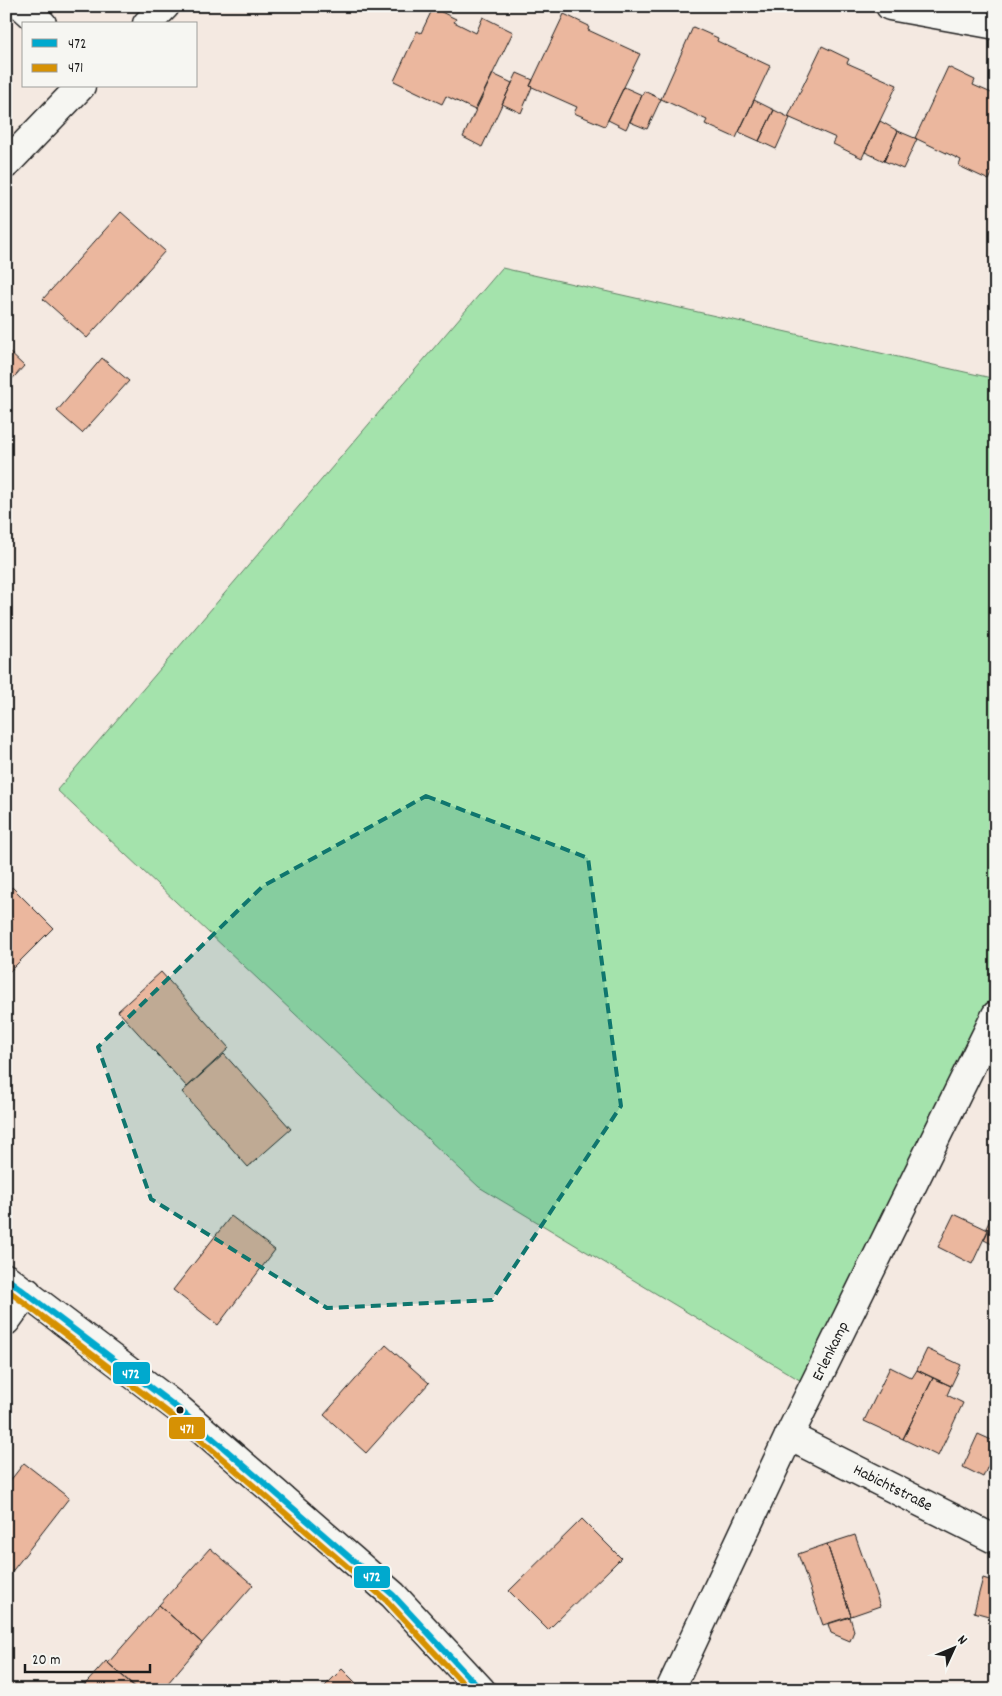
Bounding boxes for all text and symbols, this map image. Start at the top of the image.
legend [22,22,198,88]
text: 472 [68,34,87,56]
text: 471 [68,58,83,80]
street label: Erlenkamp [806,1317,855,1385]
line badge: 472 [112,1361,151,1385]
text: 472 [122,1365,140,1385]
unlabelled marker [175,1405,185,1415]
line badge: 471 [168,1416,206,1440]
text: 471 [180,1420,194,1440]
street label: Habichtstraße [849,1458,936,1518]
line badge: 472 [353,1565,391,1589]
text: 472 [363,1568,381,1588]
north arrow [930,1624,980,1674]
text: N [952,1631,972,1650]
scale bar [25,1641,150,1673]
text: 20 m [32,1650,60,1672]

